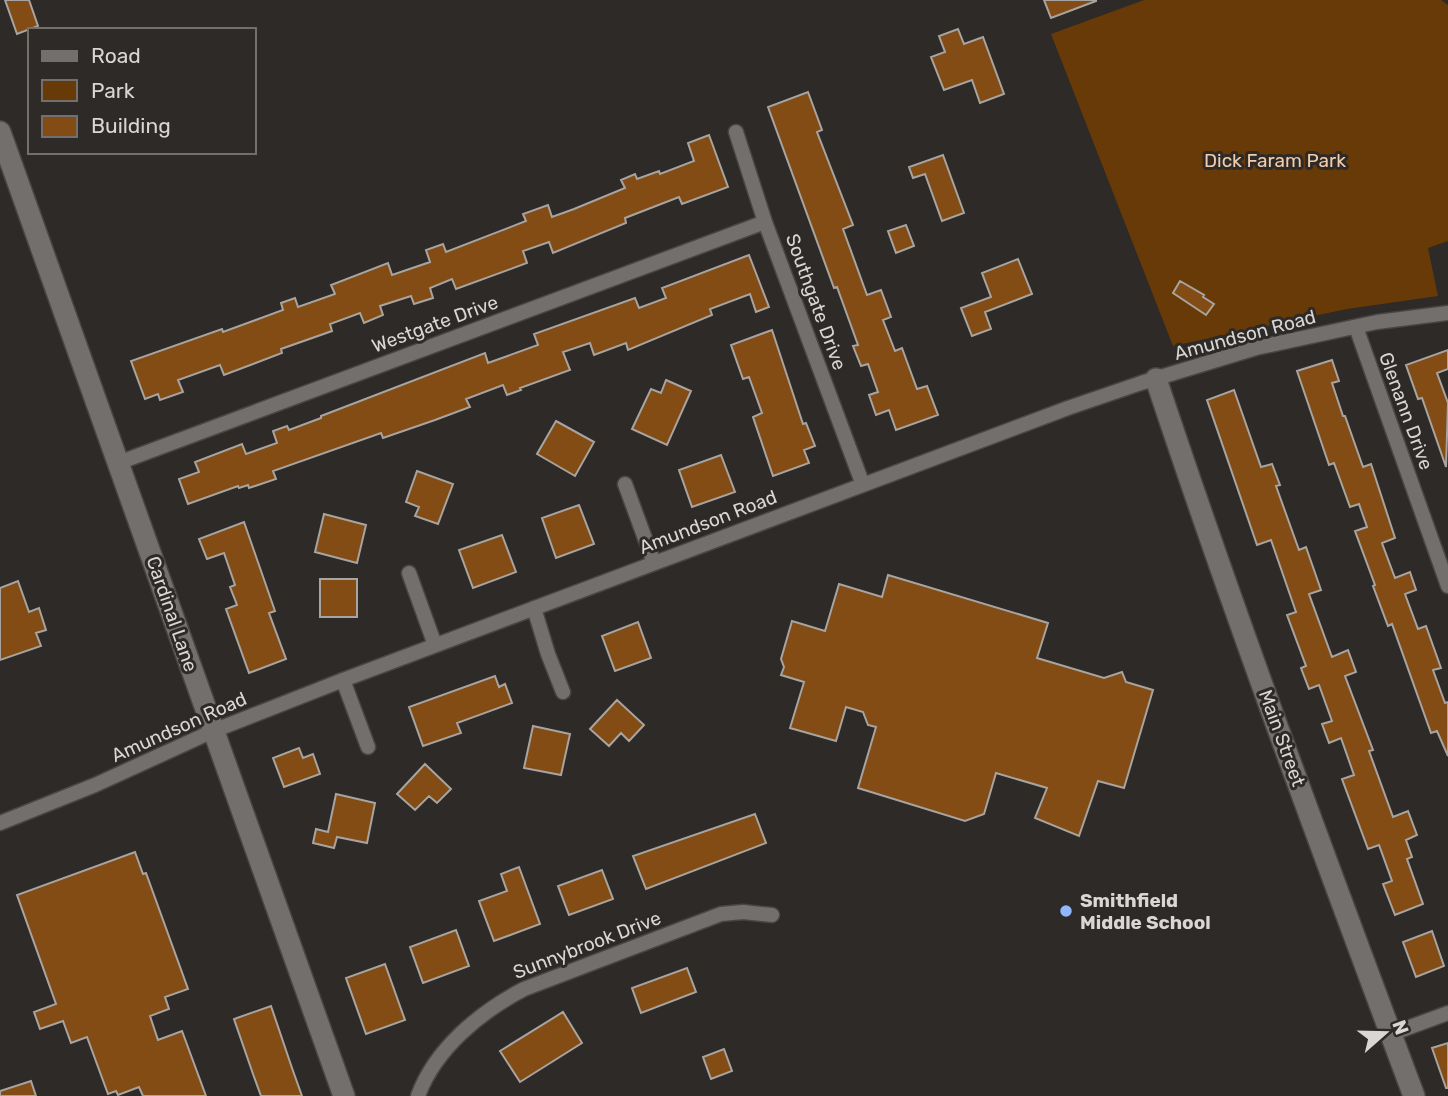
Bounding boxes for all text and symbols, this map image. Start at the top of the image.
legend [28,28,256,154]
text: Road [91,43,141,68]
text: Park [91,78,135,103]
text: Building [91,113,171,138]
park label: Dick Faram Park [1204,149,1346,172]
street label: Southgate Drive [781,231,851,373]
street label: Westgate Drive [369,290,501,358]
street label: Amundson Road [1172,305,1318,365]
street label: Glenann Drive [1374,349,1438,473]
street label: Amundson Road [636,485,780,559]
street label: Cardinal Lane [141,553,203,675]
street label: Main Street [1254,686,1310,790]
street label: Amundson Road [108,687,250,767]
place label: Smithfield Middle School [1080,889,1211,934]
marker: Smithfield Middle School [1058,903,1074,919]
street label: Sunnybrook Drive [510,906,664,984]
north arrow [1350,998,1420,1068]
text: N [1387,1017,1414,1038]

